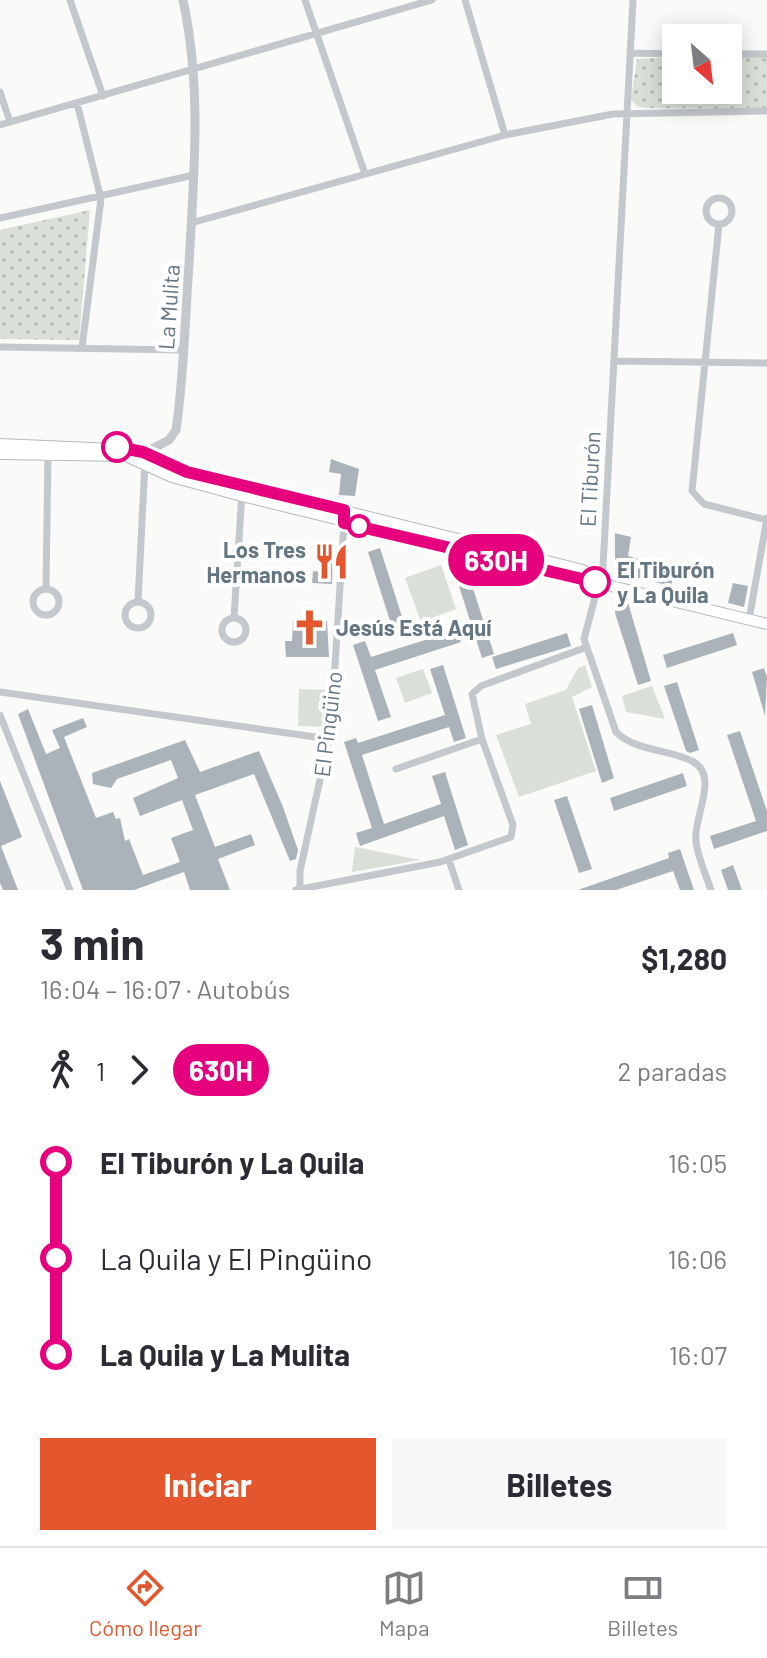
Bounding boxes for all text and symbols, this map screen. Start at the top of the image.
north arrow [662,24,742,104]
map controls [662,24,742,104]
street label: La Mulita [152,263,184,351]
street label: El Tiburón [574,430,604,528]
unlabelled marker [102,432,132,462]
unlabelled marker [348,515,370,537]
line badge: 630H [440,534,552,586]
place label: Los Tres Hermanos [206,536,306,587]
restaurant icon: Los Tres Hermanos [313,543,351,581]
text: 630H [464,543,528,577]
place label: El Tiburón y La Quila [617,556,715,607]
marker: El Tiburón y La Quila [580,567,610,597]
church icon: Jesús Está Aquí [291,608,329,646]
place label: Jesús Está Aquí [336,614,492,640]
street label: El Pingüino [308,670,346,778]
text: 3 min [40,916,145,969]
text: $1,280 [641,940,727,976]
text: 16:04 – 16:07 · Autobús [40,973,290,1004]
icon: walk [40,1048,84,1092]
icon: forward [117,1048,161,1092]
text: 630H [189,1053,253,1087]
text: 1 [96,1055,105,1086]
text: 2 paradas [618,1055,727,1086]
text: El Tiburón y La Quila [100,1144,364,1180]
text: 16:05 [668,1147,727,1178]
text: La Quila y El Pingüino [100,1240,372,1276]
text: 16:06 [668,1243,727,1274]
text: La Quila y La Mulita [100,1336,350,1372]
text: 16:07 [669,1339,727,1370]
button: Iniciar [40,1438,376,1530]
button: Billetes [392,1438,727,1530]
tab: Cómo llegar [89,1566,201,1640]
tab: Mapa [379,1566,429,1640]
tab: Billetes [607,1566,678,1640]

